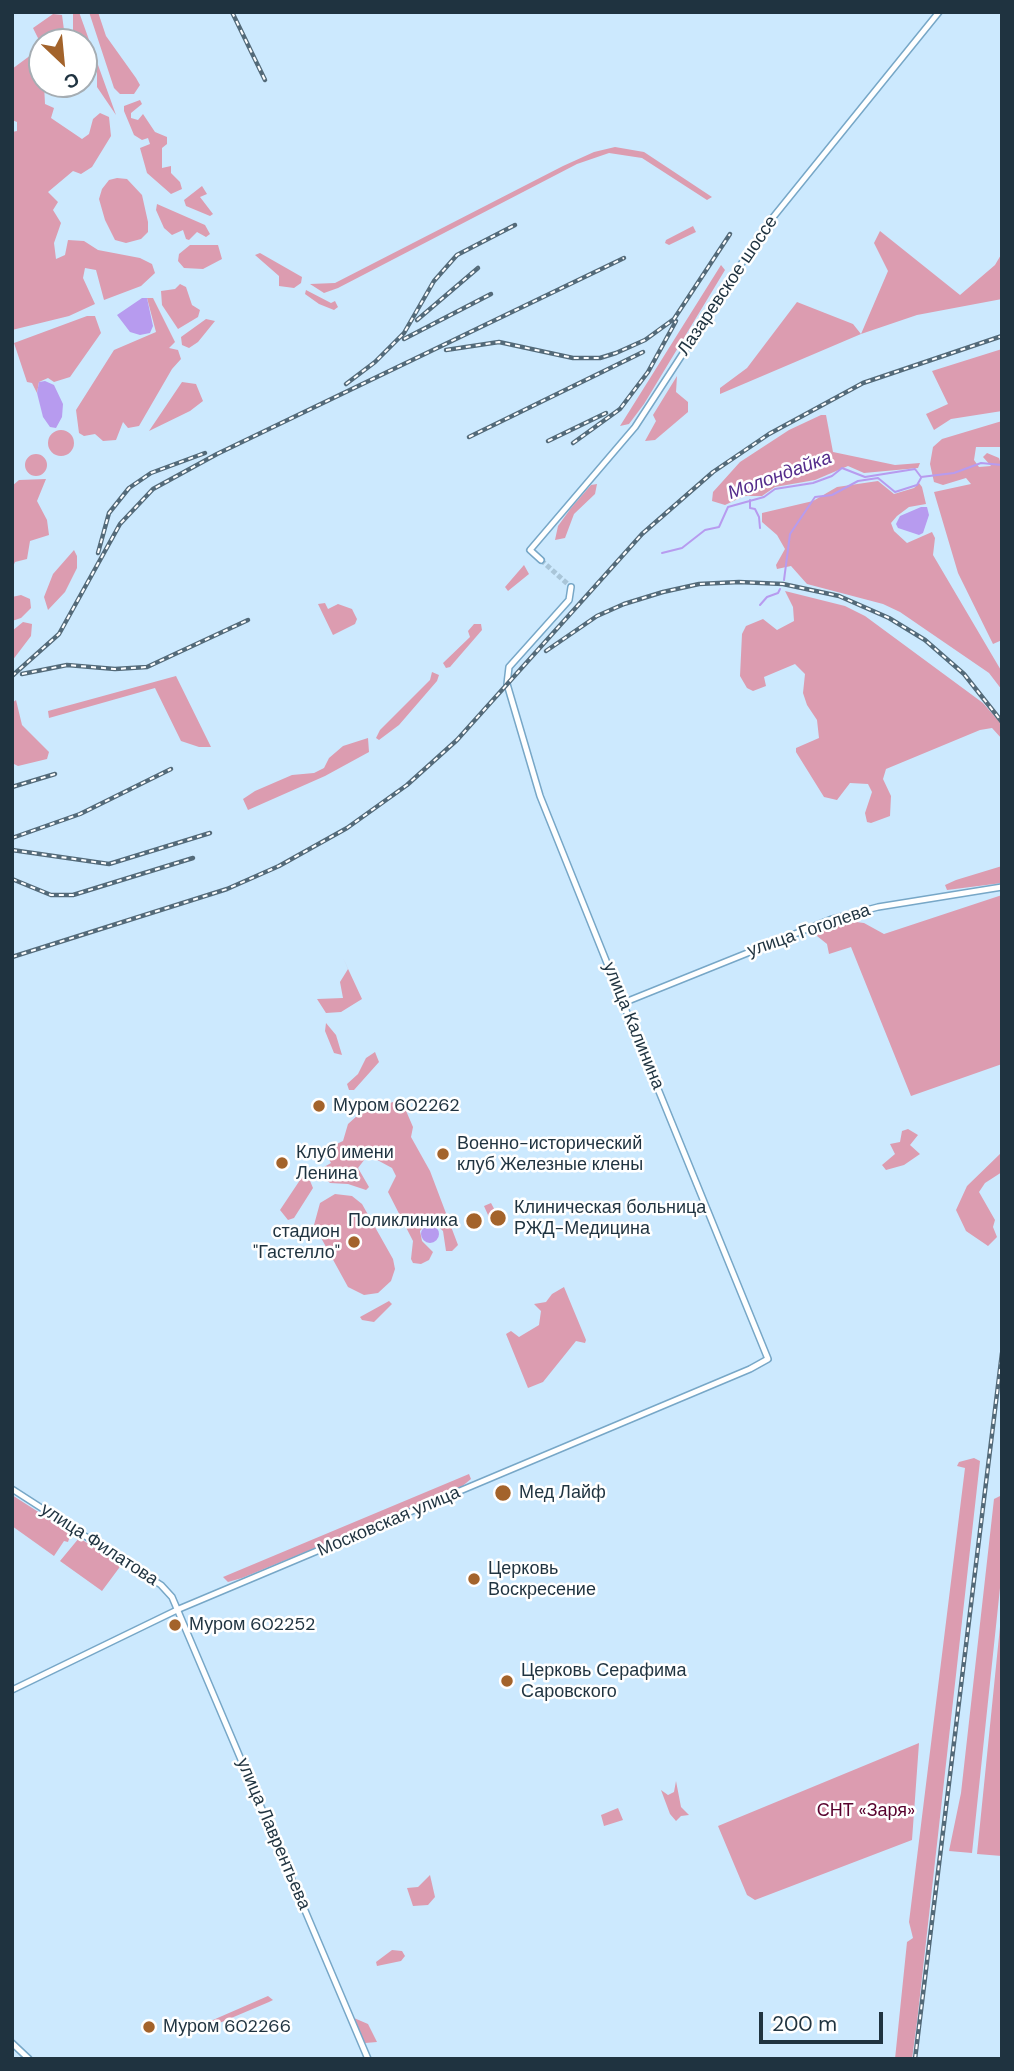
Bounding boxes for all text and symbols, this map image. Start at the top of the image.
north arrow [28,28,98,98]
text: С [60,66,83,95]
street label: Лазаревское шоссе [673,212,783,360]
water label: Молондайка [725,447,835,505]
street label: улица Гоголева [745,900,873,962]
street label: улица Калинина [598,959,668,1093]
place label: Муром 602262 [333,1095,460,1117]
marker: Муром 602262 [311,1098,327,1114]
place label: Военно-исторический клуб Железные клены [457,1133,643,1176]
place label: Клуб имени Ленина [296,1142,394,1184]
marker: Военно-исторический клуб Железные клены [435,1146,451,1162]
marker: Клуб имени Ленина [274,1155,290,1171]
place label: Клиническая больница РЖД-Медицина [514,1197,706,1240]
marker: Клиническая больница РЖД-Медицина [488,1208,508,1228]
place label: Поликлиника [348,1210,458,1232]
marker: Поликлиника [464,1211,484,1231]
place label: стадион "Гастелло" [253,1221,340,1264]
marker: стадион "Гастелло" [346,1234,362,1250]
street label: Московская улица [314,1482,464,1562]
place label: Мед Лайф [519,1482,606,1504]
marker: Мед Лайф [493,1483,513,1503]
street label: улица Филатова [36,1499,162,1591]
place label: Церковь Воскресение [488,1558,596,1600]
marker: Церковь Воскресение [466,1571,482,1587]
place label: Муром 602252 [189,1614,315,1636]
marker: Муром 602252 [167,1617,183,1633]
place label: Церковь Серафима Саровского [521,1660,686,1702]
marker: Церковь Серафима Саровского [499,1673,515,1689]
street label: улица Лаврентьева [231,1755,315,1913]
park label: СНТ «Заря» [817,1800,915,1822]
scale bar [762,1997,886,2041]
text: 200 m [772,2010,837,2038]
place label: Муром 602266 [163,2016,291,2038]
marker: Муром 602266 [141,2019,157,2035]

